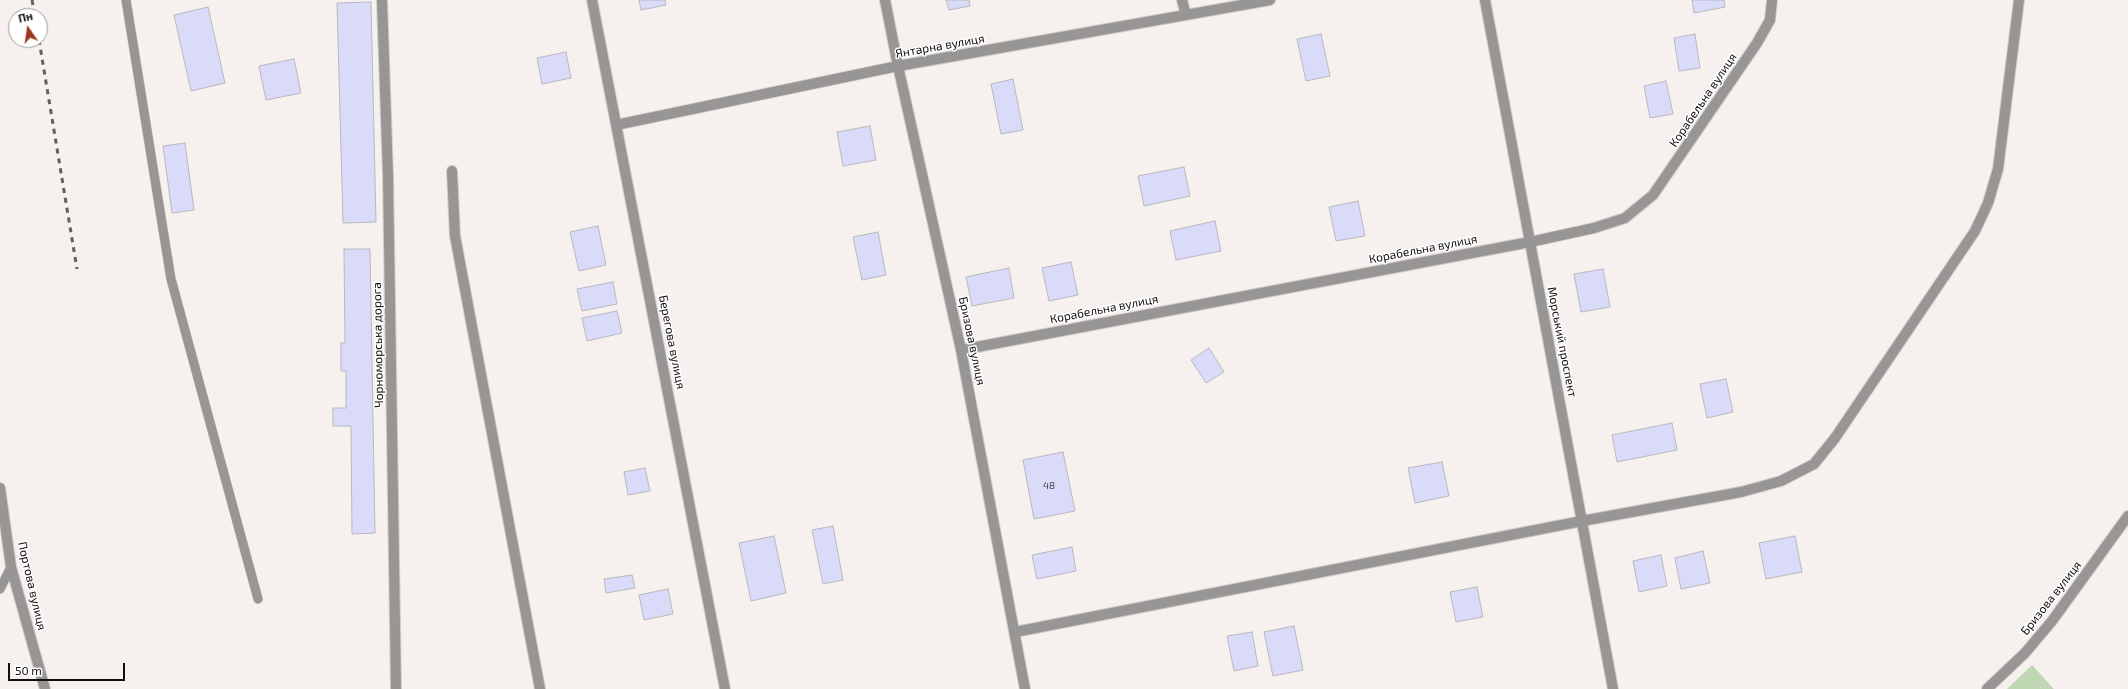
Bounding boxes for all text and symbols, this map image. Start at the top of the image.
north arrow [8,8,48,48]
text: Пн [17,9,34,25]
street label: Янтарна вулиця [894,31,986,61]
street label: Корабельна вулиця [1666,50,1740,150]
street label: Корабельна вулиця [1368,231,1478,267]
street label: Чорноморська дорога [370,282,386,408]
street label: Морський проспект [1544,286,1580,398]
street label: Корабельна вулиця [1049,291,1159,327]
street label: Берегова вулиця [656,294,688,390]
street label: Бризова вулиця [956,296,988,386]
house number: 48 [1043,480,1055,492]
street label: Портова вулиця [15,540,49,632]
street label: Бризова вулиця [2018,558,2084,638]
scale bar [10,655,127,681]
text: 50 m [15,663,42,677]

